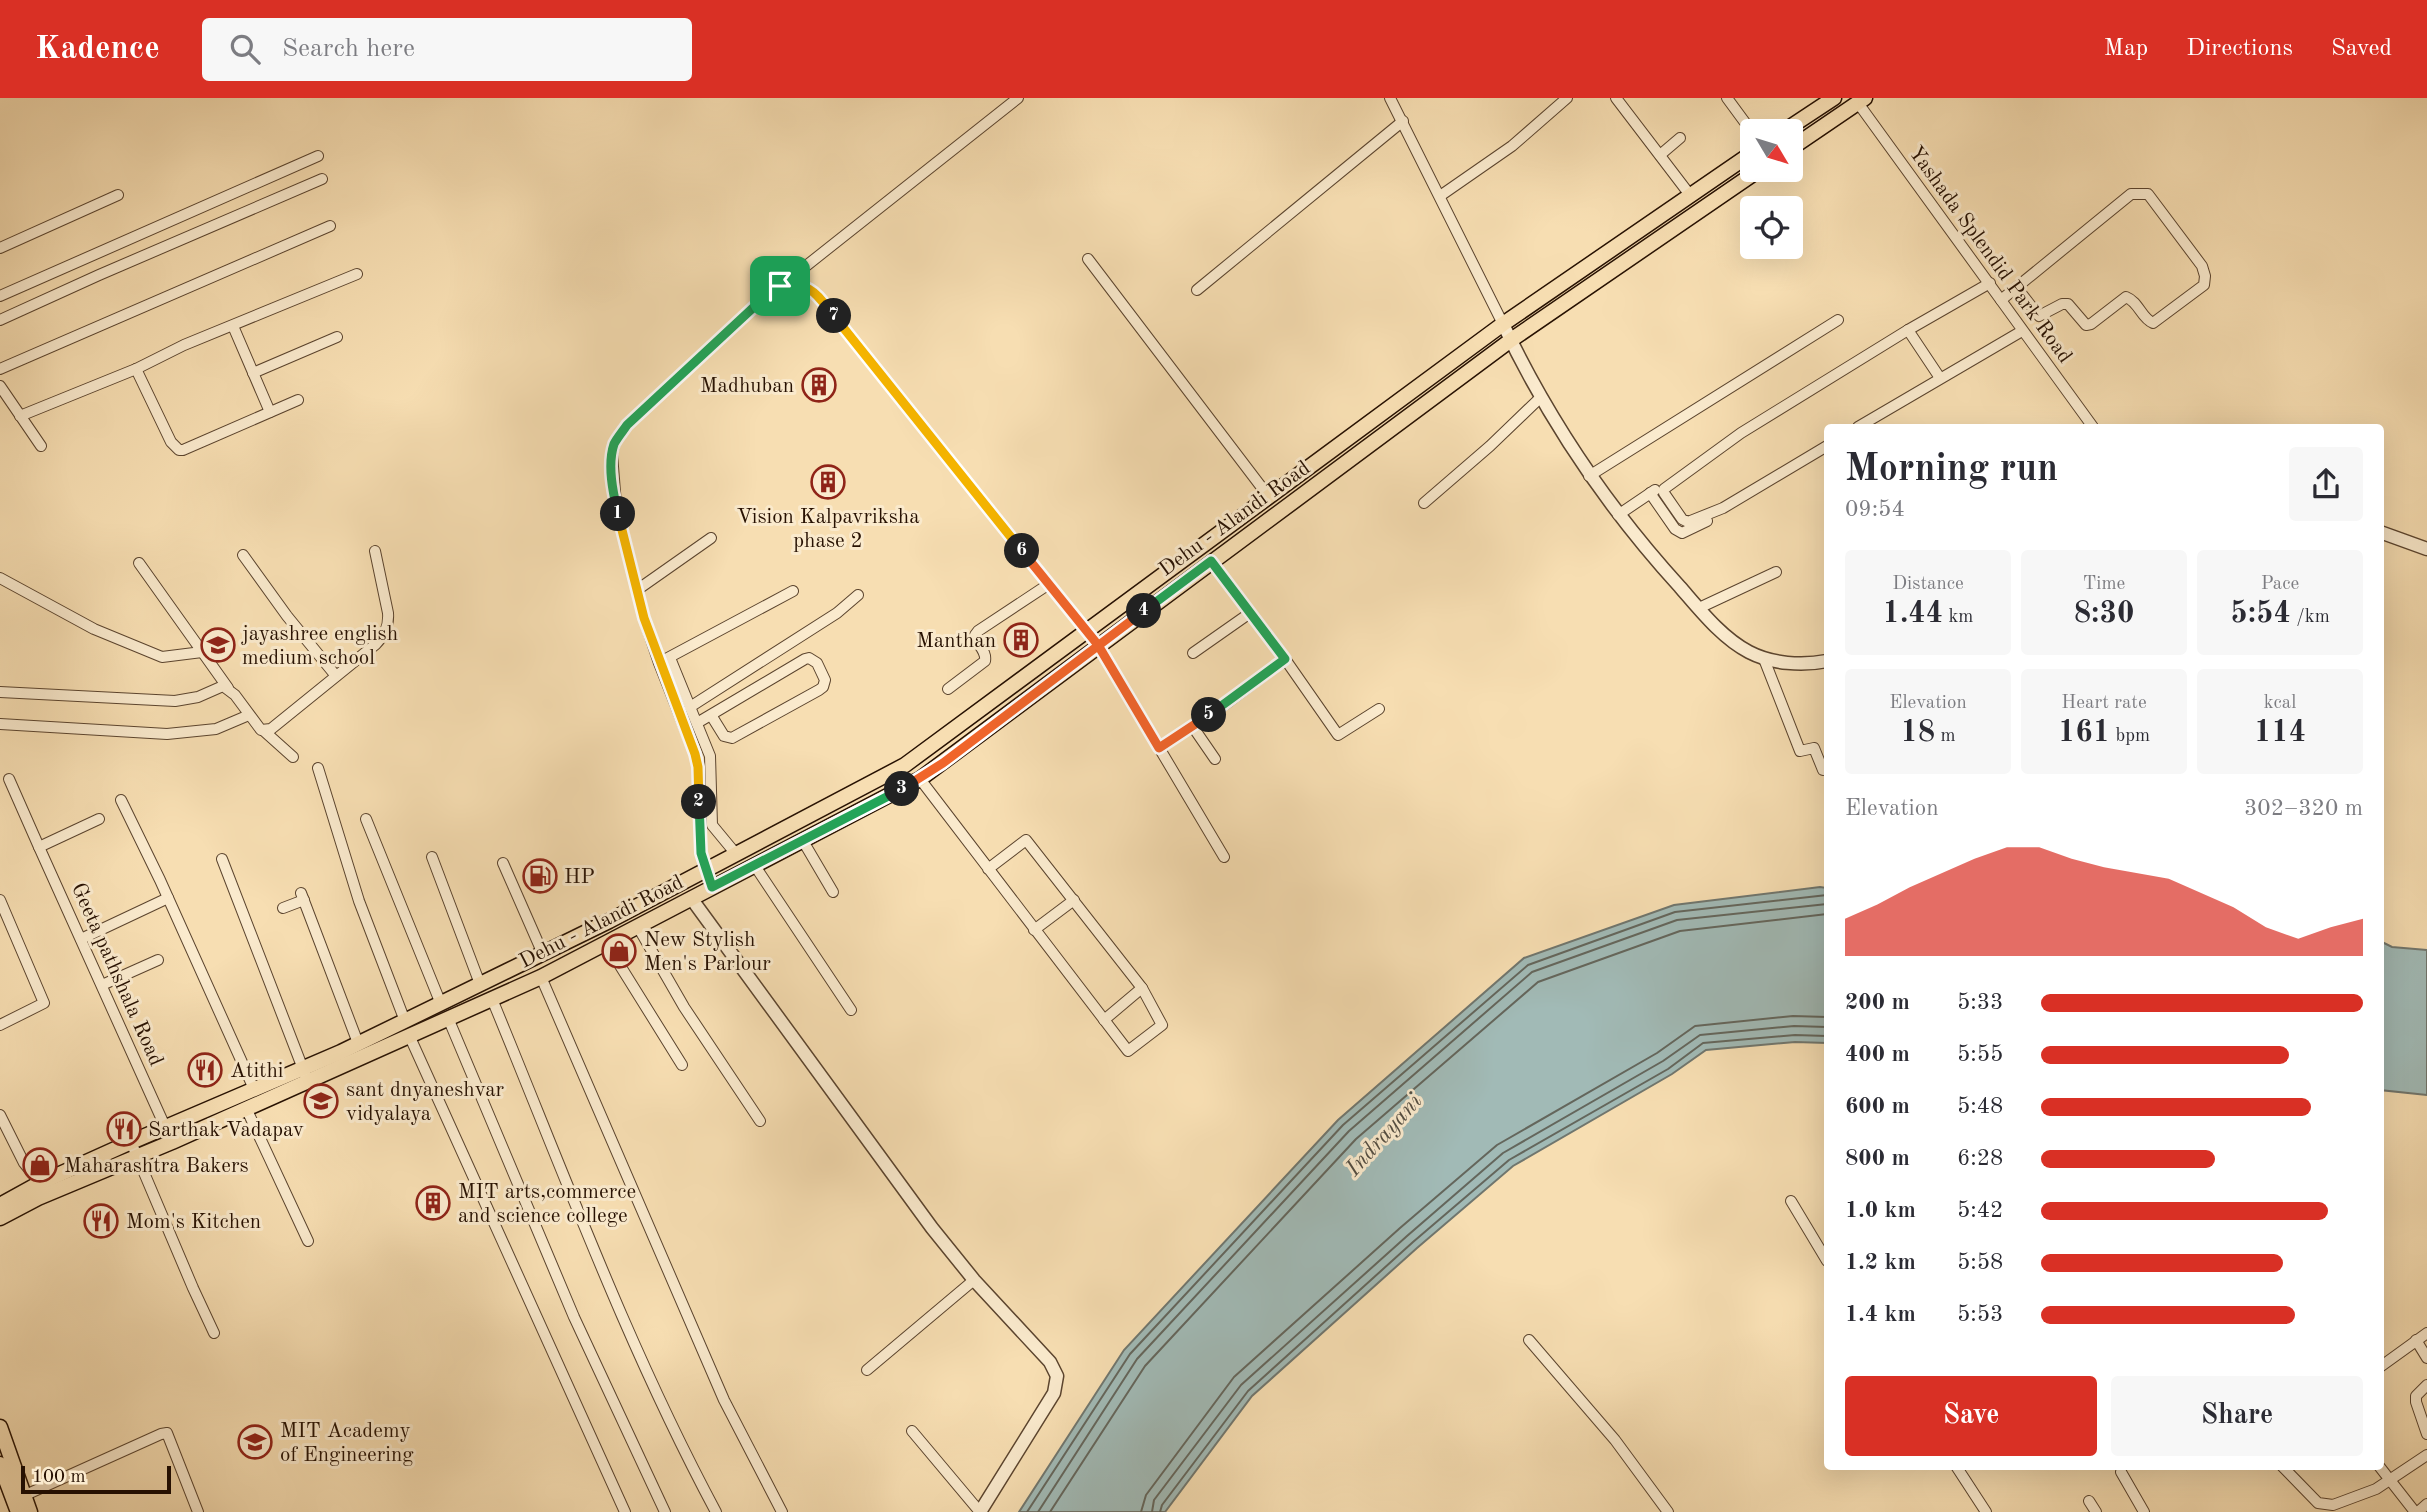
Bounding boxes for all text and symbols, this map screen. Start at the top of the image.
search box [202,18,692,81]
icon: search [226,30,264,68]
text: Kadence [35,33,160,66]
text: Search here [282,36,415,62]
text: Map [2104,37,2148,61]
text: Directions [2186,37,2293,61]
text: Saved [2331,37,2392,61]
north arrow [1740,119,1802,182]
map controls [1740,119,1803,259]
street label: Yashada Splendid Park Road [1904,143,2075,367]
button: locate [1740,196,1803,259]
pin [750,256,810,316]
icon: arrive [761,267,799,305]
pin: 7 [816,298,852,333]
text: 7 [828,306,839,325]
building icon: Madhuban [800,366,838,404]
place label: Madhuban [700,376,794,397]
button: share [2289,447,2363,521]
text: Morning run [1845,451,2058,489]
street label: Dehu - Alandi Road [1156,458,1314,581]
building icon: Vision Kalpavriksha phase 2 [809,463,847,501]
pin: 1 [600,496,636,532]
text: 09:54 [1845,498,1905,521]
text: 1 [612,504,623,523]
place label: Vision Kalpavriksha phase 2 [736,507,920,552]
pin: 6 [1004,533,1040,568]
text: 6 [1016,541,1027,560]
text: Distance [1892,575,1964,594]
text: Time [2083,575,2125,594]
text: Pace [2261,575,2299,594]
pin: 4 [1126,594,1162,628]
text: 1.44 [1883,599,1943,629]
text: 8:30 [2074,599,2134,629]
text: 5:54 [2230,599,2291,629]
text: 4 [1138,601,1149,620]
text: km [1943,608,1973,627]
text: /km [2291,608,2330,627]
building icon: Manthan [1002,621,1040,659]
place label: jayashree english medium school [241,624,398,669]
school or university icon: jayashree english medium school [199,626,237,664]
place label: Manthan [916,631,996,652]
text: Elevation [1889,694,1967,713]
text: Heart rate [2061,694,2147,713]
text: kcal [2264,694,2296,713]
pin: 5 [1192,698,1226,732]
text: 5 [1203,705,1214,724]
text: 18 [1900,718,1935,748]
text: 161 [2058,718,2110,748]
text: 114 [2254,718,2306,748]
text: m [1935,727,1956,746]
text: bpm [2110,727,2150,746]
pin: 3 [884,772,920,806]
text: 3 [896,779,907,798]
pin: 2 [682,784,716,820]
text: 2 [693,792,704,811]
text: Elevation [1845,797,1939,820]
text: 302–320 m [2244,797,2363,820]
fuel station icon: HP [521,857,559,895]
place label: HP [564,867,595,888]
street label: Dehu - Alandi Road [516,872,687,973]
street label: Geeta pathshala Road [67,880,166,1069]
place label: New Stylish Men's Parlour [644,930,771,975]
shop icon: New Stylish Men's Parlour [600,932,638,970]
text: 200 m [1845,991,1910,1014]
text: 5:33 [1957,991,2003,1014]
text: 400 m [1845,1043,1910,1066]
text: 5:55 [1957,1043,2003,1066]
restaurant icon: Atithi [186,1051,224,1089]
place label: Atithi [230,1061,284,1082]
place label: sant dnyaneshvar vidyalaya [346,1080,505,1125]
school or university icon: sant dnyaneshvar vidyalaya [302,1082,340,1120]
water label: Indrayani [1341,1089,1428,1182]
text: 600 m [1845,1095,1910,1118]
text: 5:48 [1957,1095,2003,1118]
restaurant icon: Sarthak Vadapav [105,1110,143,1148]
place label: Sarthak Vadapav [148,1120,304,1141]
shop icon: Maharashtra Bakers [21,1146,59,1184]
text: 800 m [1845,1147,1910,1170]
text: 6:28 [1957,1147,2003,1170]
place label: Maharashtra Bakers [64,1156,249,1177]
place label: MIT arts,commerce and science college [458,1182,636,1227]
building icon: MIT arts,commerce and science college [414,1184,452,1222]
text: 1.0 km [1845,1199,1916,1222]
text: 5:42 [1957,1199,2003,1222]
restaurant icon: Mom's Kitchen [82,1202,120,1240]
place label: Mom's Kitchen [126,1212,261,1233]
text: 1.2 km [1845,1251,1916,1274]
text: 5:58 [1957,1251,2003,1274]
text: 1.4 km [1845,1303,1916,1326]
text: 5:53 [1957,1303,2003,1326]
button: Save [1845,1376,2097,1456]
button: Share [2111,1376,2363,1456]
place label: MIT Academy of Engineering [280,1421,414,1466]
school or university icon: MIT Academy of Engineering [236,1423,274,1461]
scale bar [21,1463,172,1495]
text: 100 m [32,1468,85,1487]

